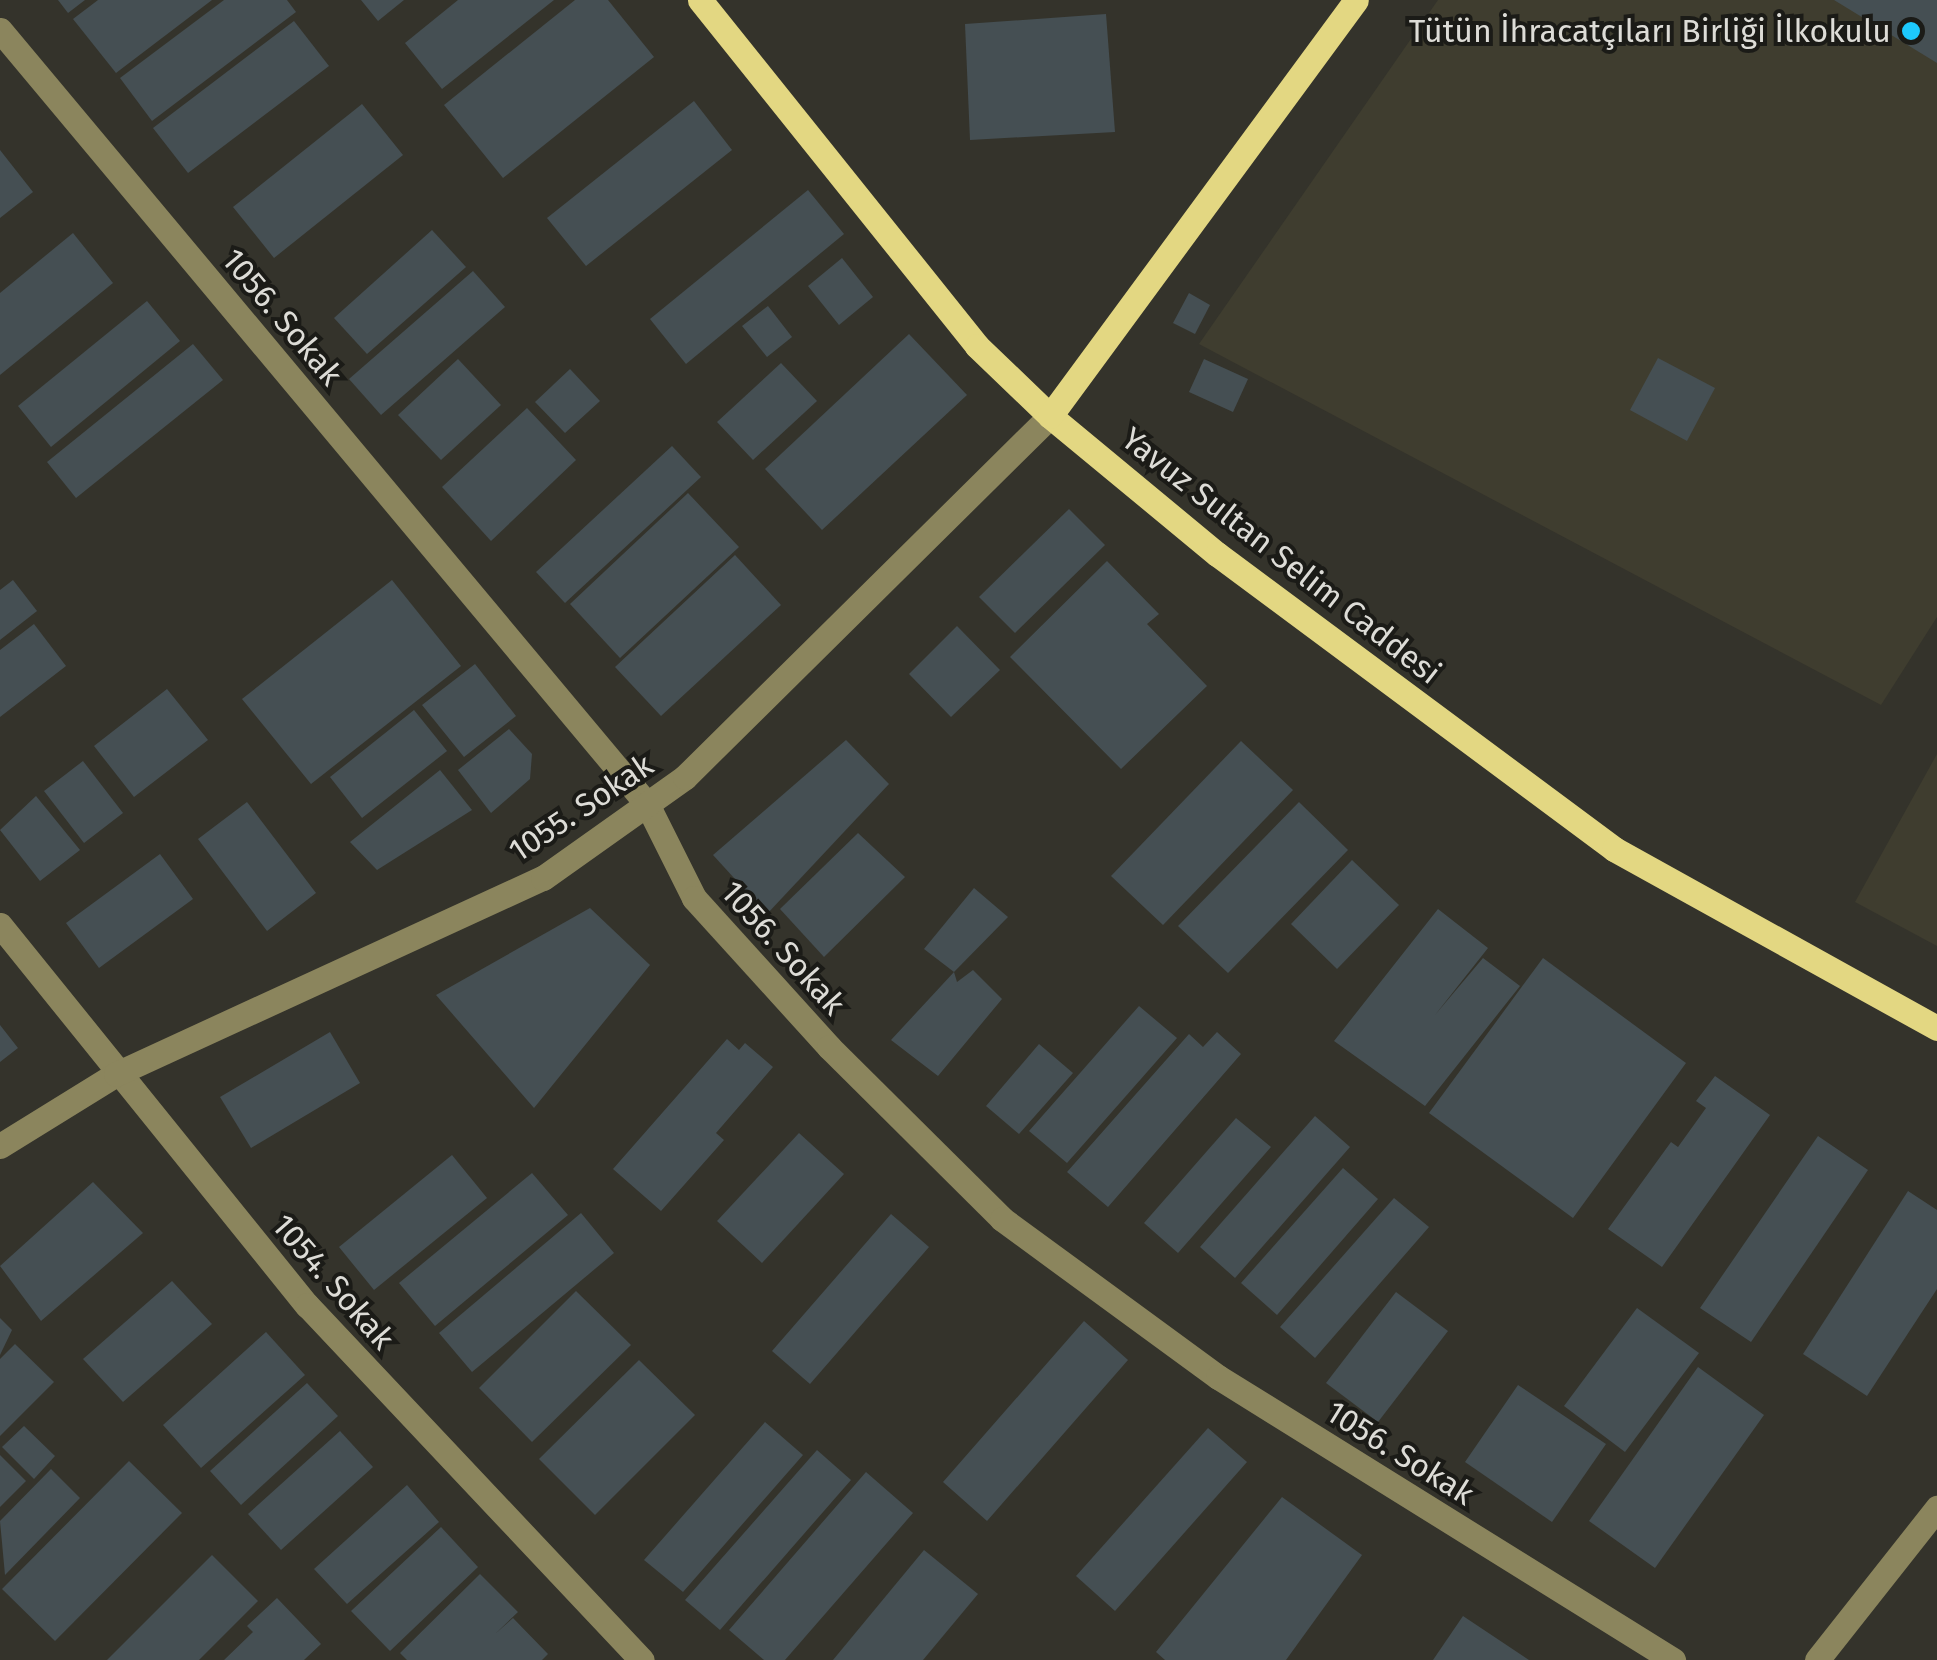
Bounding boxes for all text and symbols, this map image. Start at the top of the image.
place label: Tütün İhracatçıları Birliği İlkokulu [1409,12,1891,50]
marker: Tütün İhracatçıları Birliği İlkokulu [1900,20,1922,42]
street label: 1056. Sokak [214,241,350,393]
street label: Yavuz Sultan Selim Caddesi [1114,420,1448,692]
street label: 1055. Sokak [502,746,660,870]
street label: 1056. Sokak [713,873,853,1023]
street label: 1054. Sokak [264,1206,402,1358]
street label: 1056. Sokak [1319,1393,1481,1513]

